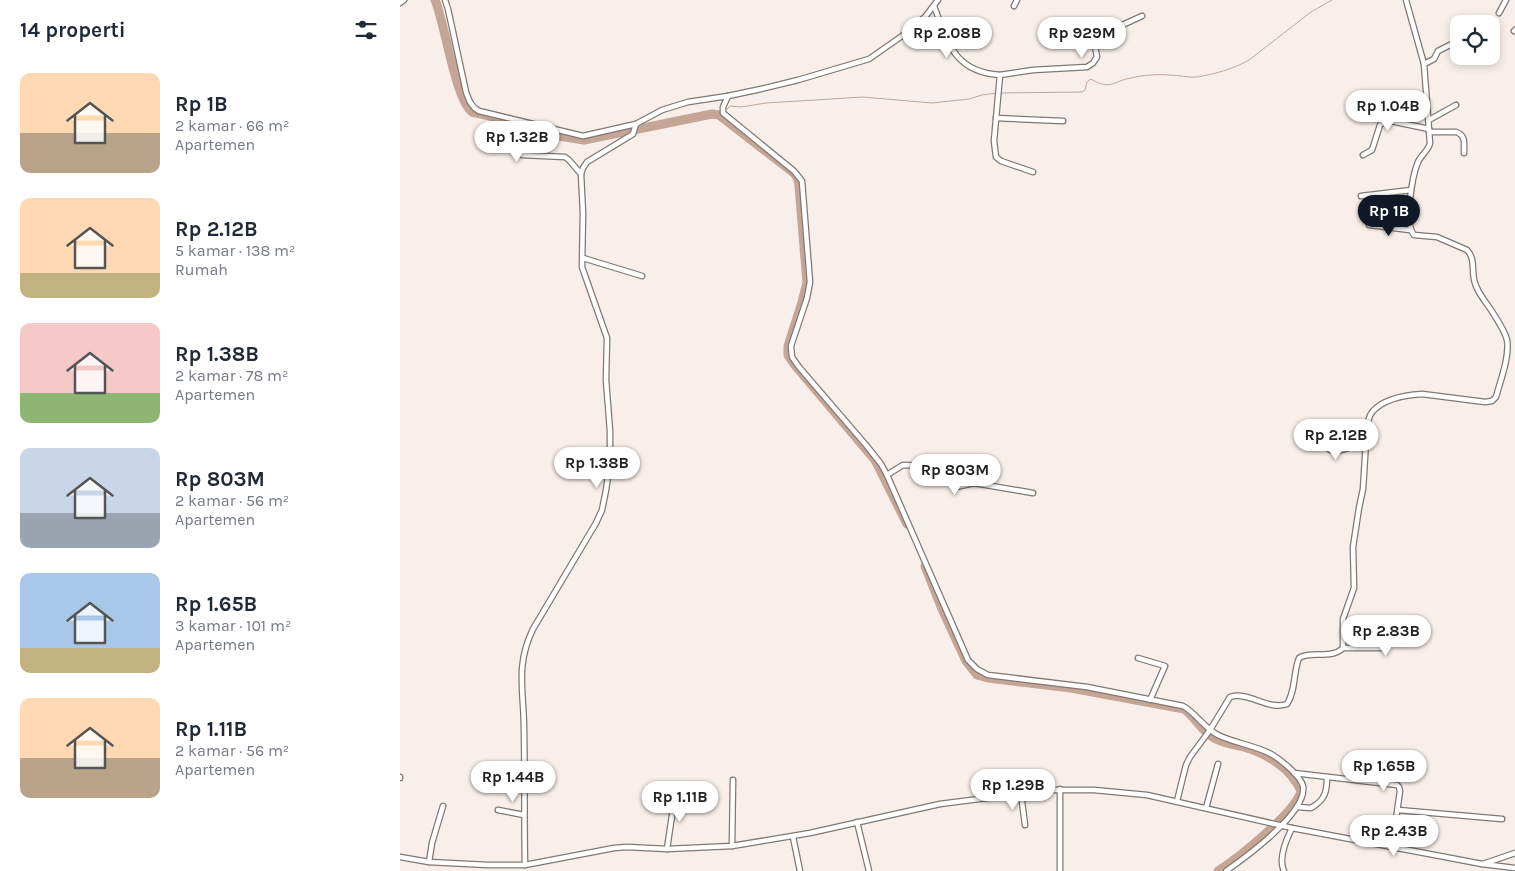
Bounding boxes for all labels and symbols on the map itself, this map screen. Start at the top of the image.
pin: Rp 2.08B [895,17,999,59]
pin: Rp 929M [1036,17,1128,59]
pin: Rp 1.04B [1336,90,1440,132]
pin: Rp 1.32B [465,120,569,163]
pin: Rp 1B [1354,194,1424,237]
pin: Rp 2.12B [1284,418,1388,461]
pin: Rp 1.38B [545,446,649,489]
pin: Rp 803M [909,454,1001,496]
pin: Rp 2.83B [1334,614,1438,657]
pin: Rp 1.65B [1332,750,1436,792]
pin: Rp 1.44B [461,760,565,803]
pin: Rp 1.29B [961,768,1065,811]
pin: Rp 1.11B [628,780,732,823]
pin: Rp 2.43B [1342,814,1446,857]

